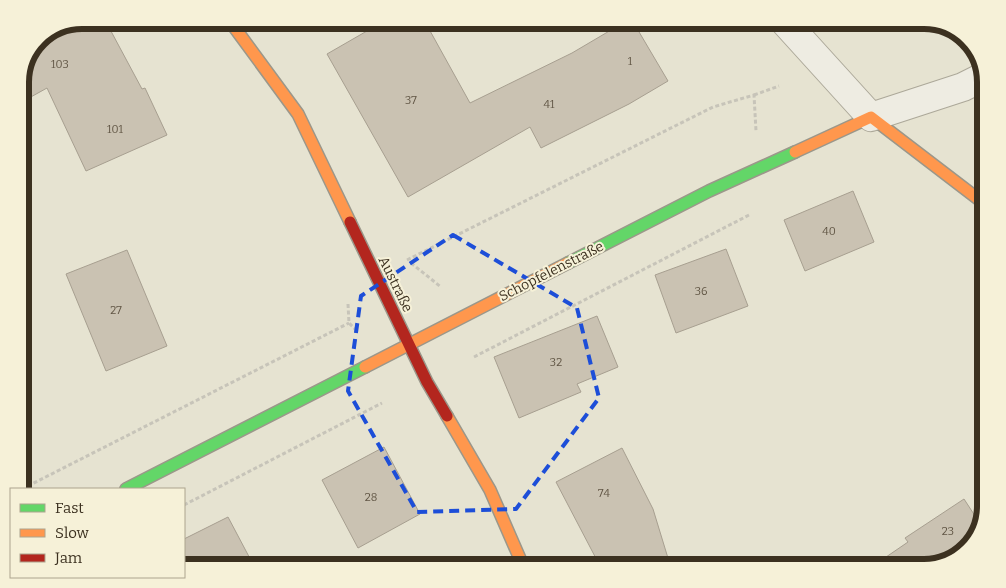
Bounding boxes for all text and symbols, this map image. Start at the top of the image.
house number: 1 [628,55,633,68]
house number: 103 [51,58,69,71]
house number: 37 [405,94,417,107]
house number: 41 [544,98,555,111]
house number: 101 [107,123,124,136]
house number: 40 [822,225,836,238]
street label: Schopfelenstraße [496,238,606,305]
street label: Austraße [375,254,416,315]
house number: 36 [695,285,707,298]
house number: 27 [110,304,122,317]
house number: 32 [550,356,562,369]
house number: 74 [598,487,610,500]
legend [10,488,185,578]
house number: 28 [365,491,377,504]
text: Fast [55,499,84,517]
text: Slow [55,524,90,542]
house number: 23 [942,525,954,538]
text: Jam [54,549,83,567]

